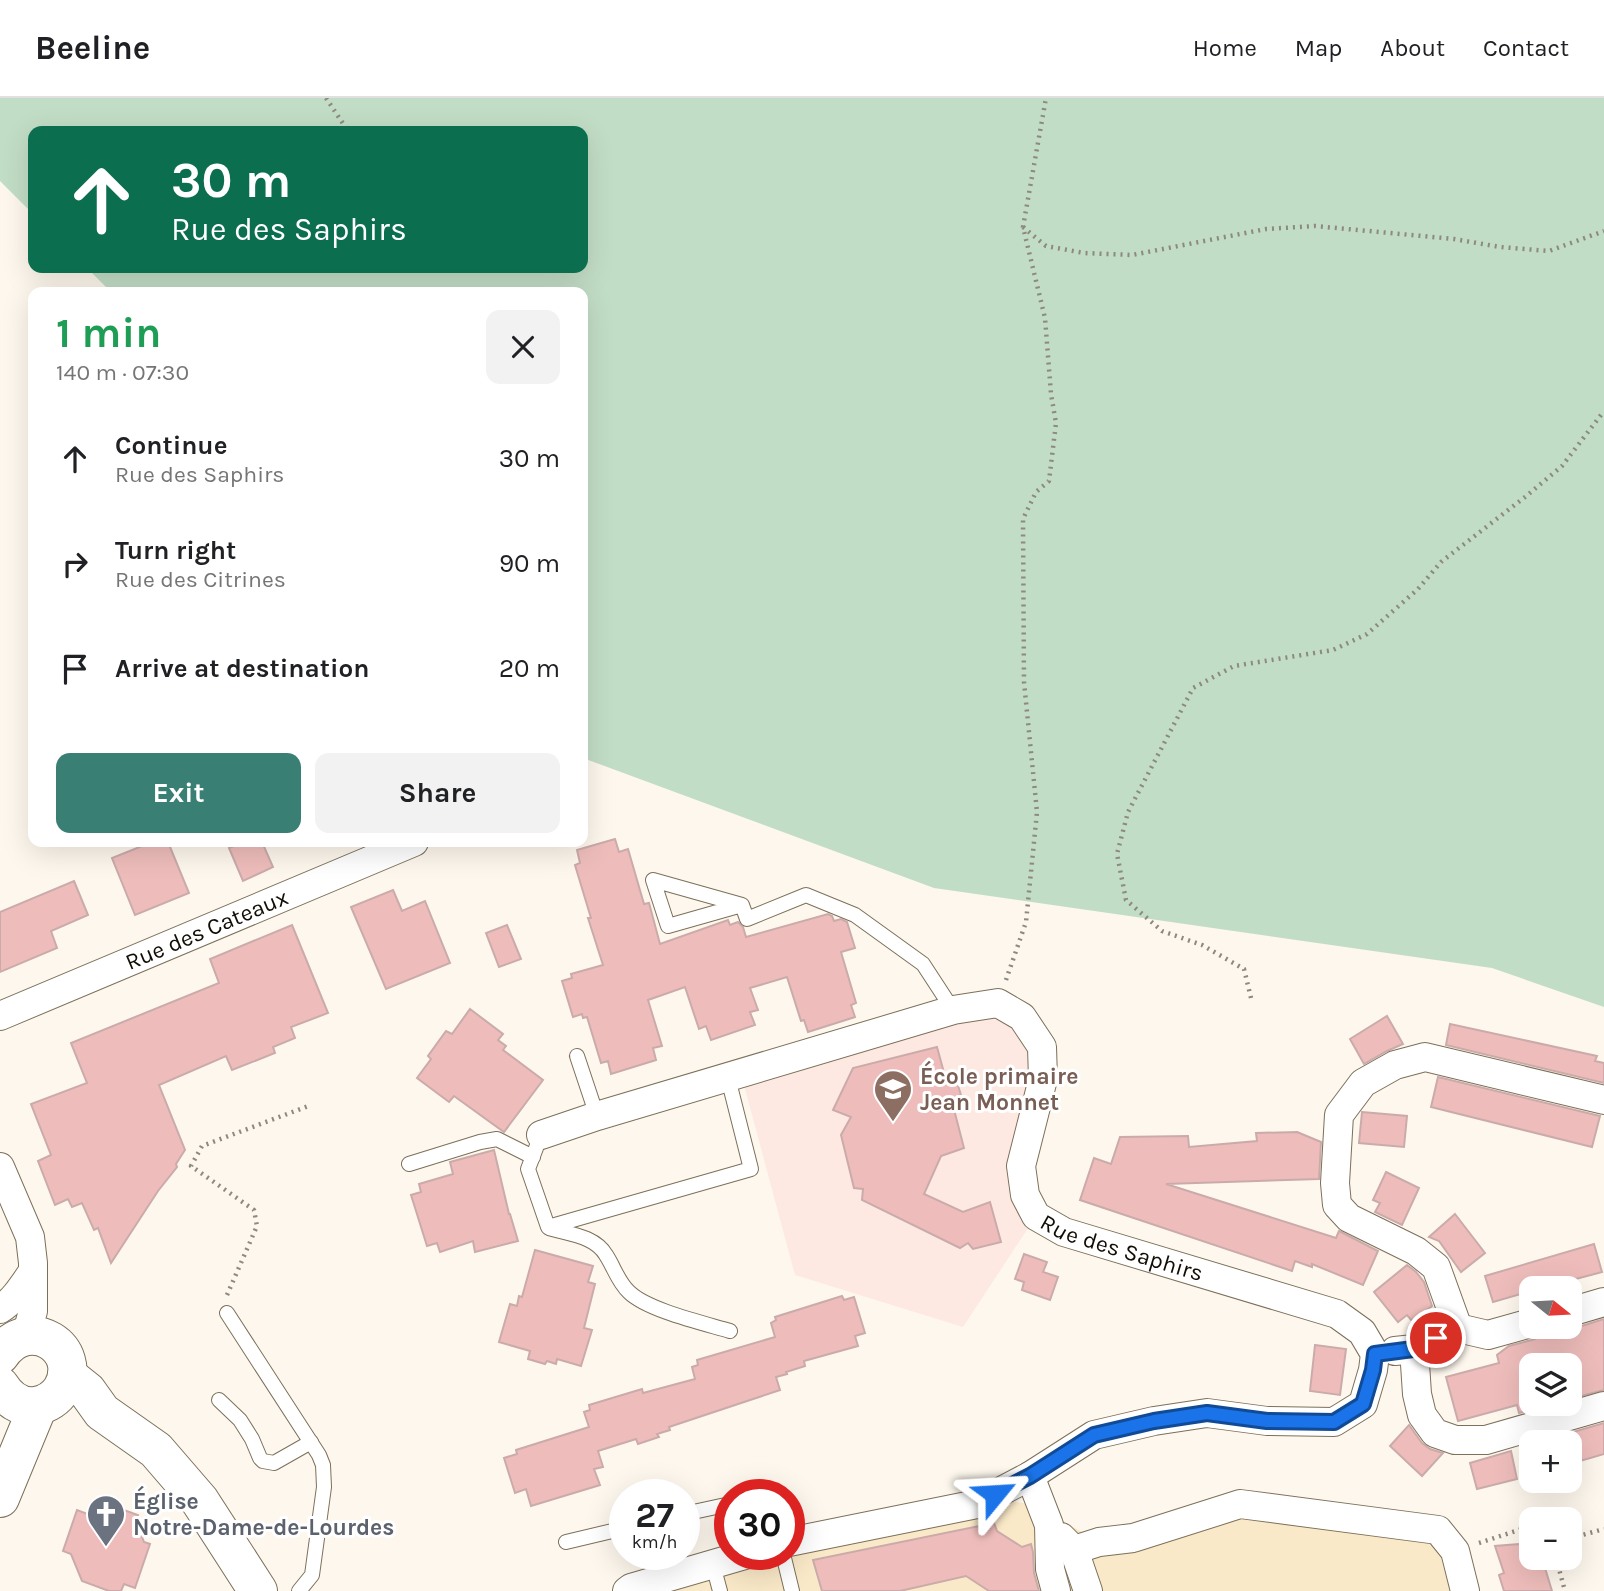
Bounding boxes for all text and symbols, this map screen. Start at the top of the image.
text: Beeline [35,29,150,67]
text: Home [1193,34,1257,62]
text: Map [1295,34,1342,62]
text: About [1380,34,1445,62]
text: Contact [1483,34,1569,62]
text: 30 m [171,152,291,209]
icon: ahead [56,154,147,245]
text: Rue des Saphirs [171,211,407,248]
text: 1 min [56,308,161,358]
button: close [486,310,560,384]
text: 140 m · 07:30 [56,359,189,386]
text: Continue [115,430,227,461]
icon: ahead [56,440,94,478]
text: 30 m [499,443,560,474]
text: Rue des Saphirs [115,461,284,488]
text: Turn right [115,535,236,566]
icon: right [56,545,94,583]
text: 90 m [499,548,560,579]
text: Rue des Citrines [115,566,286,593]
icon: arrive [56,650,94,688]
text: Arrive at destination [115,653,369,684]
text: 20 m [499,653,560,684]
button: Exit [56,753,301,833]
button: Share [315,753,560,833]
street label: Rue des Cateaux [121,883,292,976]
place label: École primaire Jean Monnet [920,1060,1078,1116]
school or university icon: École primaire Jean Monnet [872,1068,914,1123]
street label: Rue des Saphirs [1036,1208,1206,1287]
north arrow [1519,1276,1582,1339]
map controls [1519,1276,1582,1570]
pin [1406,1308,1466,1368]
icon: arrive [1417,1319,1455,1357]
button: layers [1519,1353,1582,1416]
button: + [1519,1430,1582,1493]
position arrow [958,1457,1032,1531]
speed limit sign: 30 [714,1479,805,1570]
place label: Église Notre-Dame-de-Lourdes [133,1485,394,1541]
church icon: Église Notre-Dame-de-Lourdes [85,1493,127,1548]
text: 27 [635,1495,674,1536]
button: − [1519,1507,1582,1570]
text: km/h [632,1531,677,1553]

